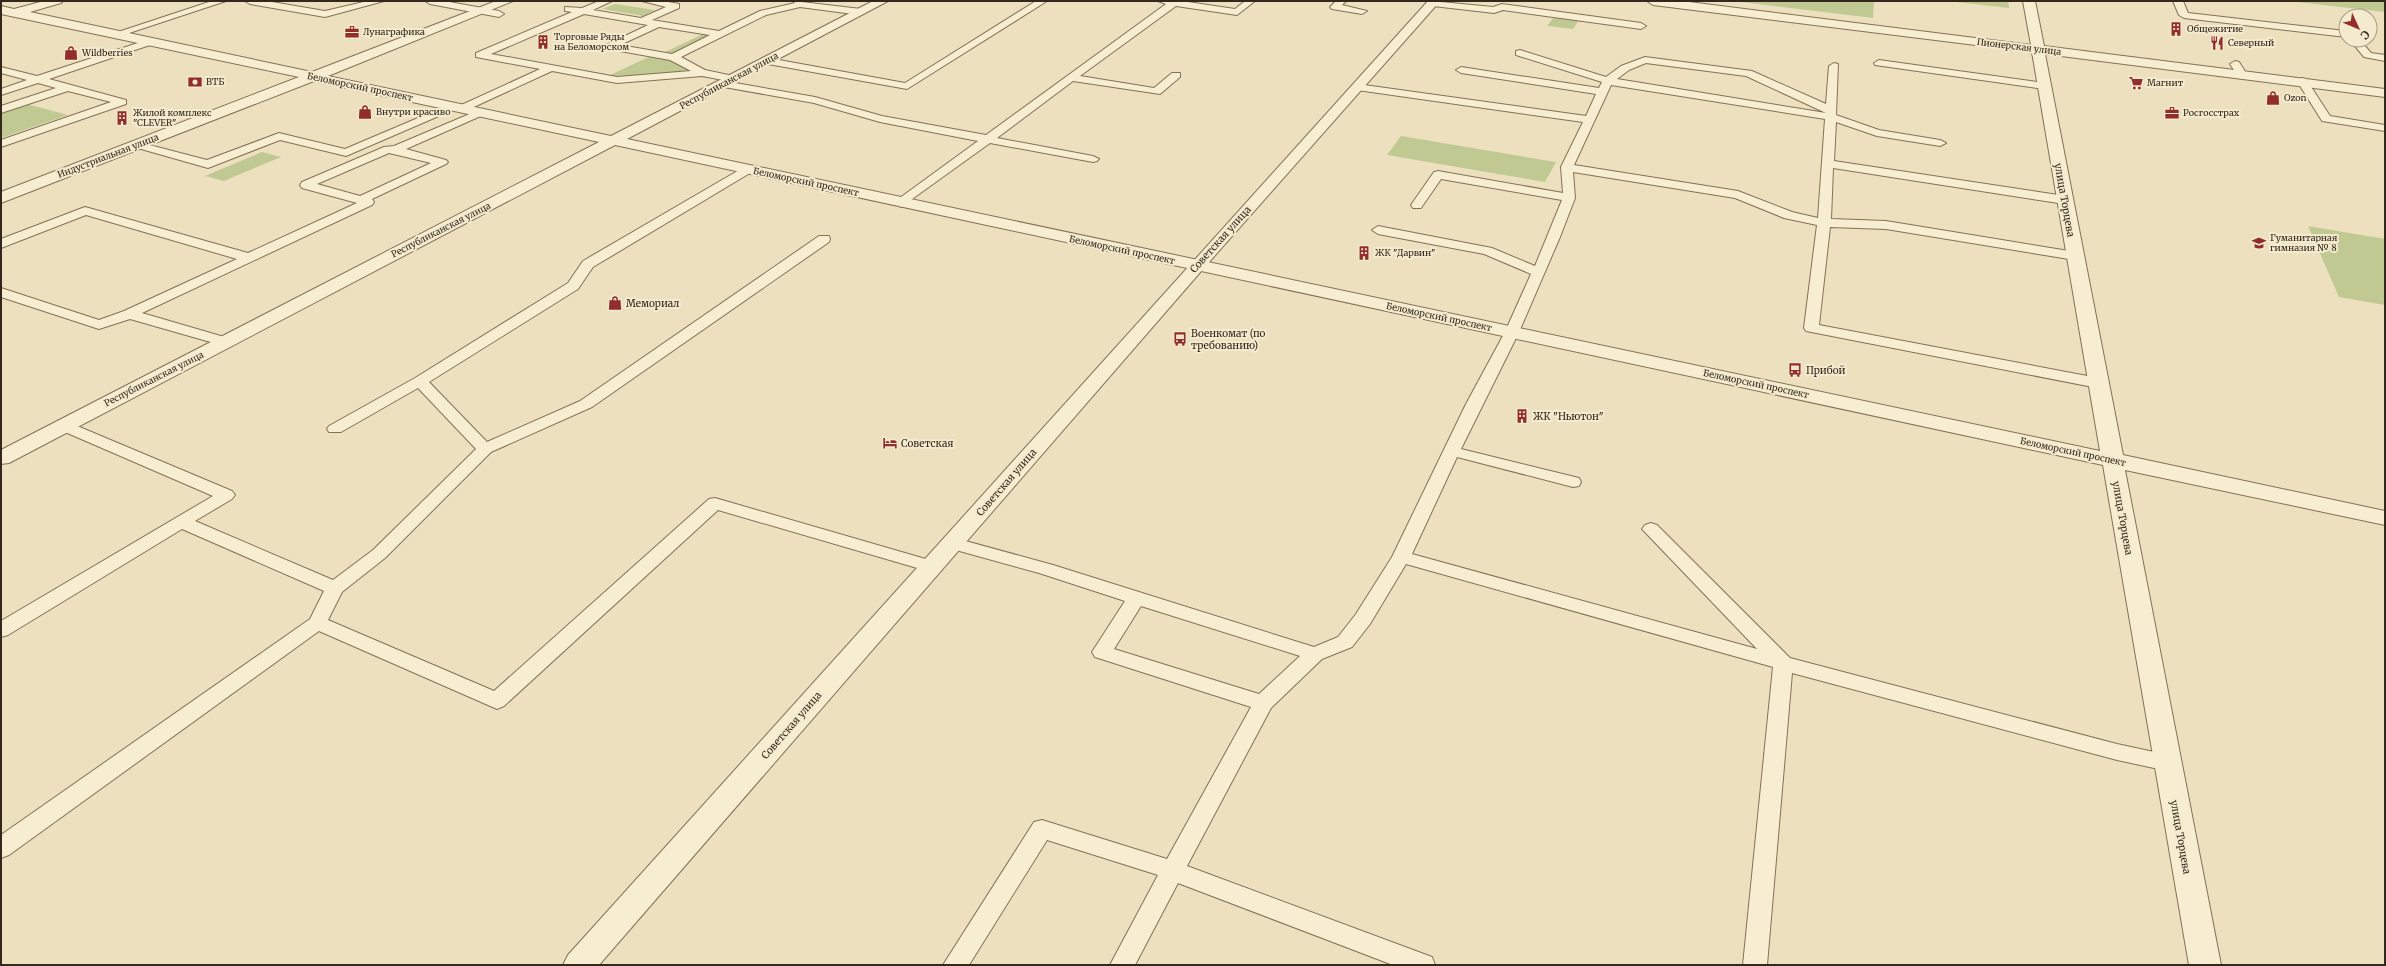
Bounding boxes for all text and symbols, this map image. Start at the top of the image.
north arrow [2338,8,2378,48]
building icon: Общежитие [2168,21,2184,37]
place label: Общежитие [2187,23,2243,34]
office icon: Лунаграфика [344,24,360,40]
place label: Лунаграфика [363,26,425,37]
text: С [2358,27,2373,42]
place label: Торговые Ряды на Беломорском [554,31,630,52]
building icon: Торговые Ряды на Беломорском [535,34,551,50]
restaurant icon: Северный [2209,35,2225,51]
street label: Пионерская улица [1976,36,2062,57]
place label: Северный [2228,37,2274,48]
shop icon: Wildberries [63,45,79,61]
place label: Wildberries [81,47,133,58]
street label: Республиканская улица [678,50,780,111]
street label: Беломорский проспект [306,70,415,103]
bank icon: ВТБ [187,74,203,90]
supermarket icon: Магнит [2128,75,2144,91]
place label: ВТБ [206,76,224,87]
place label: Магнит [2147,77,2184,88]
shop icon: Ozon [2265,90,2281,106]
place label: Ozon [2284,92,2307,103]
shop icon: Внутри красиво [357,104,373,120]
office icon: Росгосстрах [2164,105,2180,121]
place label: Внутри красиво [376,106,451,117]
place label: Жилой комплекс "СLEVER" [133,107,212,128]
place label: Росгосстрах [2183,107,2240,118]
building icon: Жилой комплекс "СLEVER" [114,110,130,126]
street label: Индустриальная улица [56,131,160,180]
street label: улица Торцева [2052,162,2078,239]
street label: Беломорский проспект [752,165,861,198]
street label: Республиканская улица [389,200,492,259]
street label: Советская улица [1187,203,1254,275]
place label: Гуманитарная гимназия № 8 [2270,232,2337,253]
street label: Беломорский проспект [1068,233,1177,266]
school or university icon: Гуманитарная гимназия № 8 [2251,235,2267,251]
building icon: ЖК "Дарвин" [1356,245,1372,261]
place label: ЖК "Дарвин" [1375,247,1436,258]
shop icon: Мемориал [607,295,623,311]
place label: Мемориал [626,297,679,310]
street label: Беломорский проспект [1385,300,1494,333]
place label: Военкомат (по требованию) [1191,327,1266,352]
bus stop icon: Военкомат (по требованию) [1172,331,1188,347]
street label: Республиканская улица [102,349,205,408]
bus stop icon: Прибой [1787,362,1803,378]
place label: Прибой [1806,364,1846,377]
street label: Беломорский проспект [1702,367,1811,400]
building icon: ЖК "Ньютон" [1514,408,1530,424]
place label: ЖК "Ньютон" [1533,410,1604,423]
hotel icon: Советская [882,435,898,451]
street label: Беломорский проспект [2019,435,2128,468]
place label: Советская [901,437,953,450]
street label: Советская улица [973,445,1040,519]
street label: улица Торцева [2110,480,2136,557]
street label: Советская улица [758,688,825,762]
street label: улица Торцева [2168,799,2194,876]

